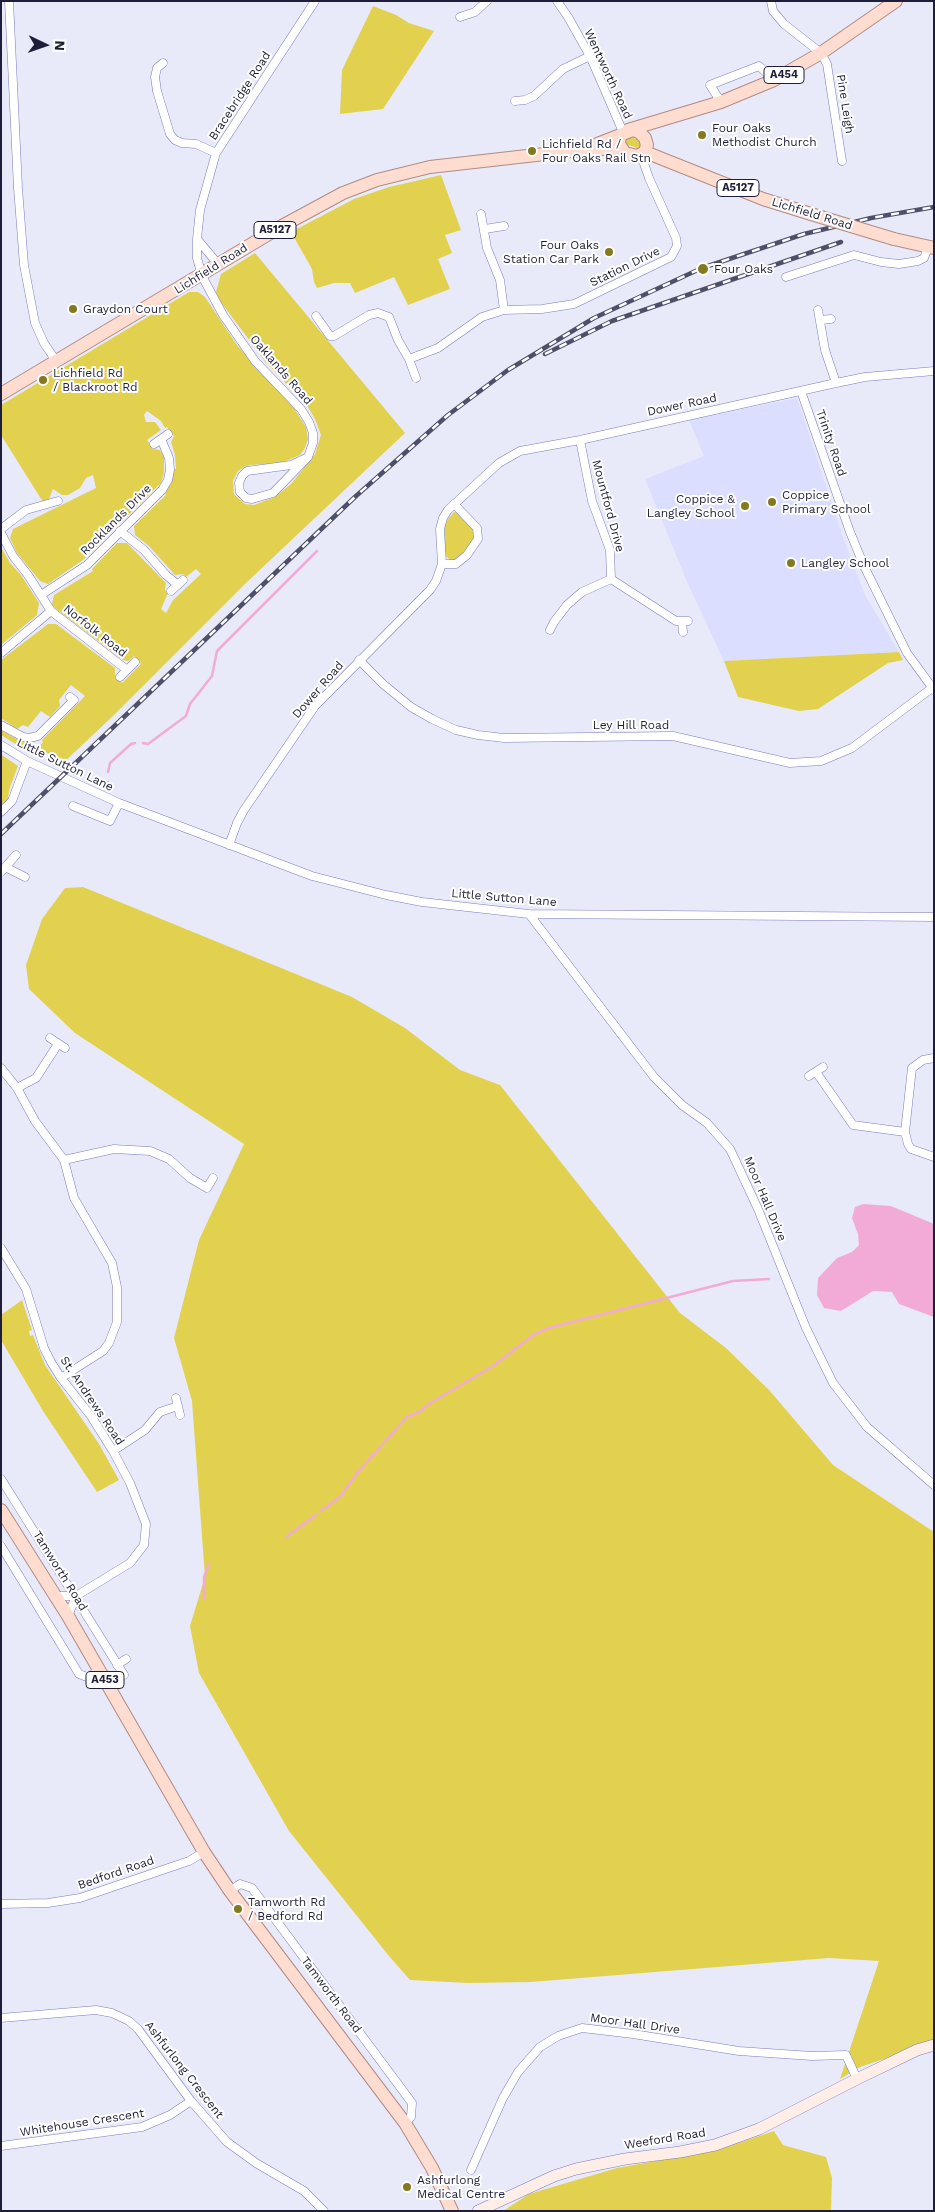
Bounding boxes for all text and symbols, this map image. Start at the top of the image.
north arrow [20,20,70,70]
street label: Wentworth Road [581,27,635,121]
text: N [52,40,68,51]
street label: Bracebridge Road [206,49,274,143]
road number: A454 [764,66,804,84]
street label: Pine Leigh [833,73,857,135]
place label: Four Oaks Methodist Church [712,121,817,149]
marker: Four Oaks Methodist Church [696,129,708,141]
place label: Lichfield Rd / Four Oaks Rail Stn [542,137,651,165]
marker: Lichfield Rd / Four Oaks Rail Stn [526,145,538,157]
road number: A5127 [717,180,759,197]
street label: Lichfield Road [770,195,854,233]
road number: A5127 [254,222,296,238]
place label: Four Oaks Station Car Park [503,238,599,266]
street label: Lichfield Road [172,241,250,297]
street label: Station Drive [588,244,662,290]
marker: Four Oaks Station Car Park [603,246,615,258]
marker: Four Oaks [696,262,710,276]
place label: Four Oaks [714,262,773,276]
place label: Graydon Court [83,302,168,316]
marker: Graydon Court [67,303,79,315]
street label: Oaklands Road [247,332,315,408]
place label: Lichfield Rd / Blackroot Rd [53,366,138,394]
marker: Lichfield Rd / Blackroot Rd [37,374,49,386]
street label: Dower Road [646,391,718,419]
street label: Trinity Road [813,408,849,478]
street label: Mountford Drive [589,458,627,554]
street label: Rocklands Drive [78,482,154,558]
place label: Coppice Primary School [782,488,871,516]
place label: Coppice & Langley School [647,492,735,520]
marker: Coppice Primary School [766,496,778,508]
marker: Coppice & Langley School [739,500,751,512]
place label: Langley School [801,556,889,570]
marker: Langley School [785,557,797,569]
street label: Norfolk Road [60,602,130,660]
street label: Dower Road [289,659,347,721]
street label: Ley Hill Road [593,718,669,732]
street label: Little Sutton Lane [14,735,116,795]
street label: Little Sutton Lane [451,886,557,910]
street label: Moor Hall Drive [741,1155,789,1243]
street label: St. Andrews Road [57,1354,127,1448]
street label: Tamworth Road [30,1528,90,1614]
road number: A453 [86,1672,124,1688]
street label: Bedford Road [76,1853,156,1893]
place label: Tamworth Rd / Bedford Rd [248,1895,326,1923]
marker: Tamworth Rd / Bedford Rd [232,1903,244,1915]
street label: Tamworth Road [298,1954,364,2036]
street label: Moor Hall Drive [589,2011,681,2037]
street label: Ashfurlong Crescent [142,2018,226,2122]
street label: Whitehouse Crescent [19,2106,145,2140]
street label: Weeford Road [623,2125,707,2153]
place label: Ashfurlong Medical Centre [417,2173,505,2201]
marker: Ashfurlong Medical Centre [401,2181,413,2193]

